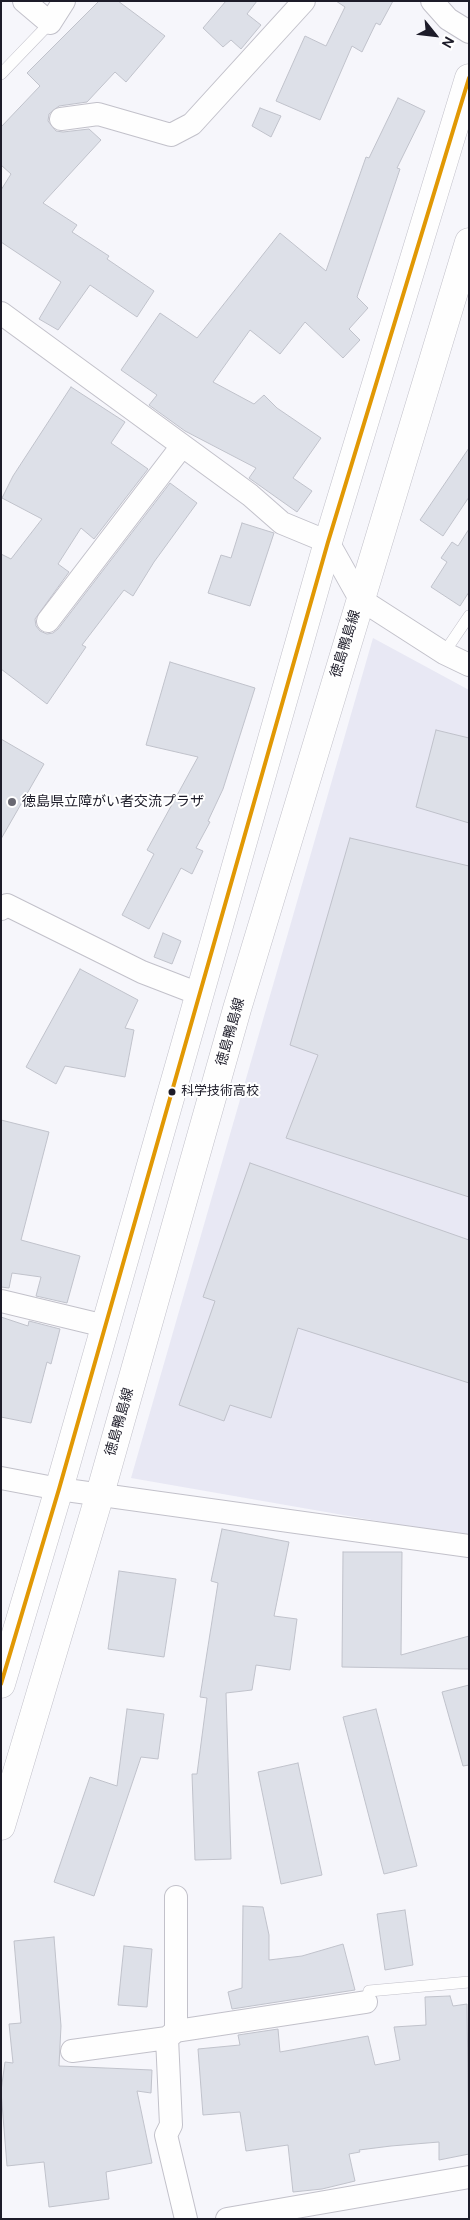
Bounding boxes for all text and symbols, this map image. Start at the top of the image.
north arrow [410,10,460,60]
text: N [438,33,458,51]
street label: 徳島鴨島線 [328,608,364,680]
place label: 徳島県立障がい者交流プラザ [22,794,204,810]
marker: 徳島県立障がい者交流プラザ [6,796,18,808]
street label: 徳島鴨島線 [213,996,249,1068]
place label: 科学技術高校 [181,1084,259,1100]
marker: 科学技術高校 [167,1087,177,1097]
street label: 徳島鴨島線 [102,1386,138,1458]

